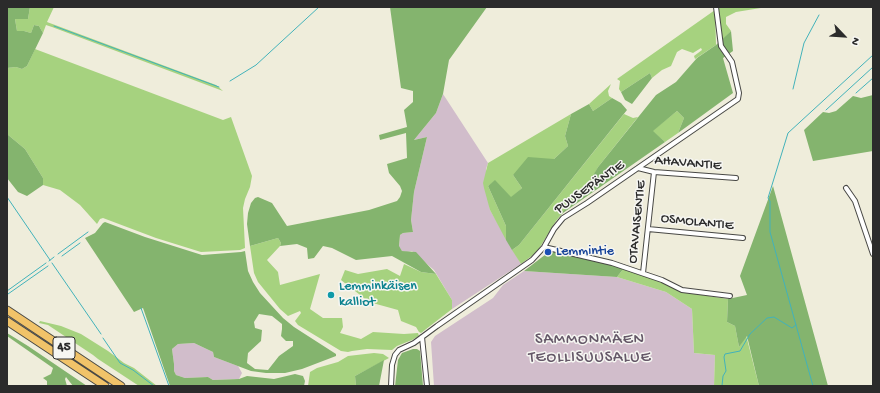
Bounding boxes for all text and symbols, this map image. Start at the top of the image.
north arrow [824,16,864,56]
text: N [848,35,862,47]
street label: AHAVANTIE [654,153,722,175]
street label: PUUSEPÄNTIE [552,158,628,218]
street label: OTAVAISENTIE [625,180,651,264]
street label: OSMOLANTIE [660,211,734,235]
place label: Lemmintie [556,244,614,260]
marker: Lemmintie [543,247,553,257]
place label: Lemminkäisen kalliot [339,279,417,312]
marker: Lemminkäisen kalliot [326,290,336,300]
district label: SAMMONMÄEN TEOLLISUUSALUE [528,331,652,369]
road number: 45 [53,337,75,359]

